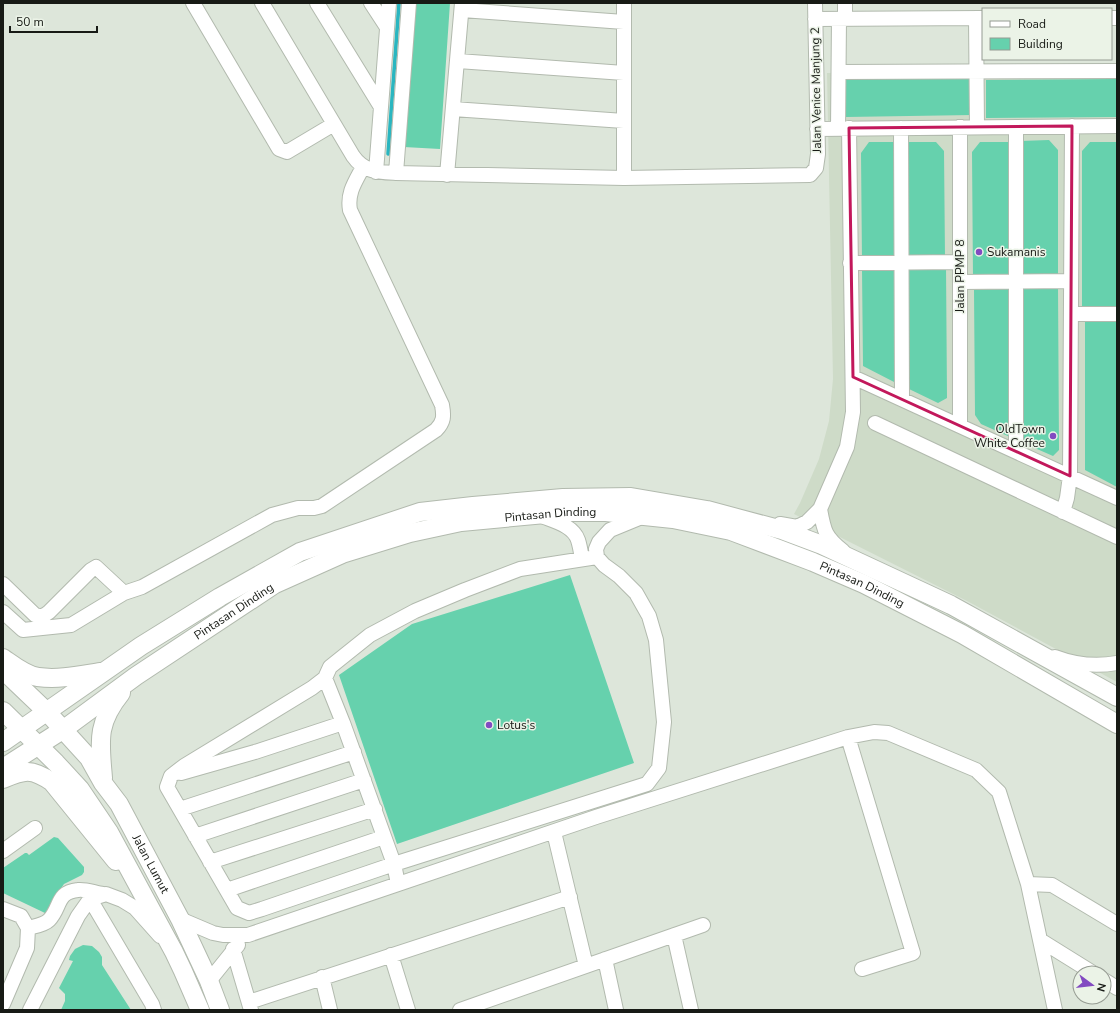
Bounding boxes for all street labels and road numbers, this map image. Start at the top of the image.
street label: Jalan Venice Manjung 2 [807,27,825,154]
street label: Jalan PPMP 8 [952,239,968,314]
street label: Pintasan Dinding [504,504,596,526]
street label: Pintasan Dinding [817,558,907,611]
street label: Pintasan Dinding [191,579,277,643]
street label: Jalan Lumut [128,831,173,897]

